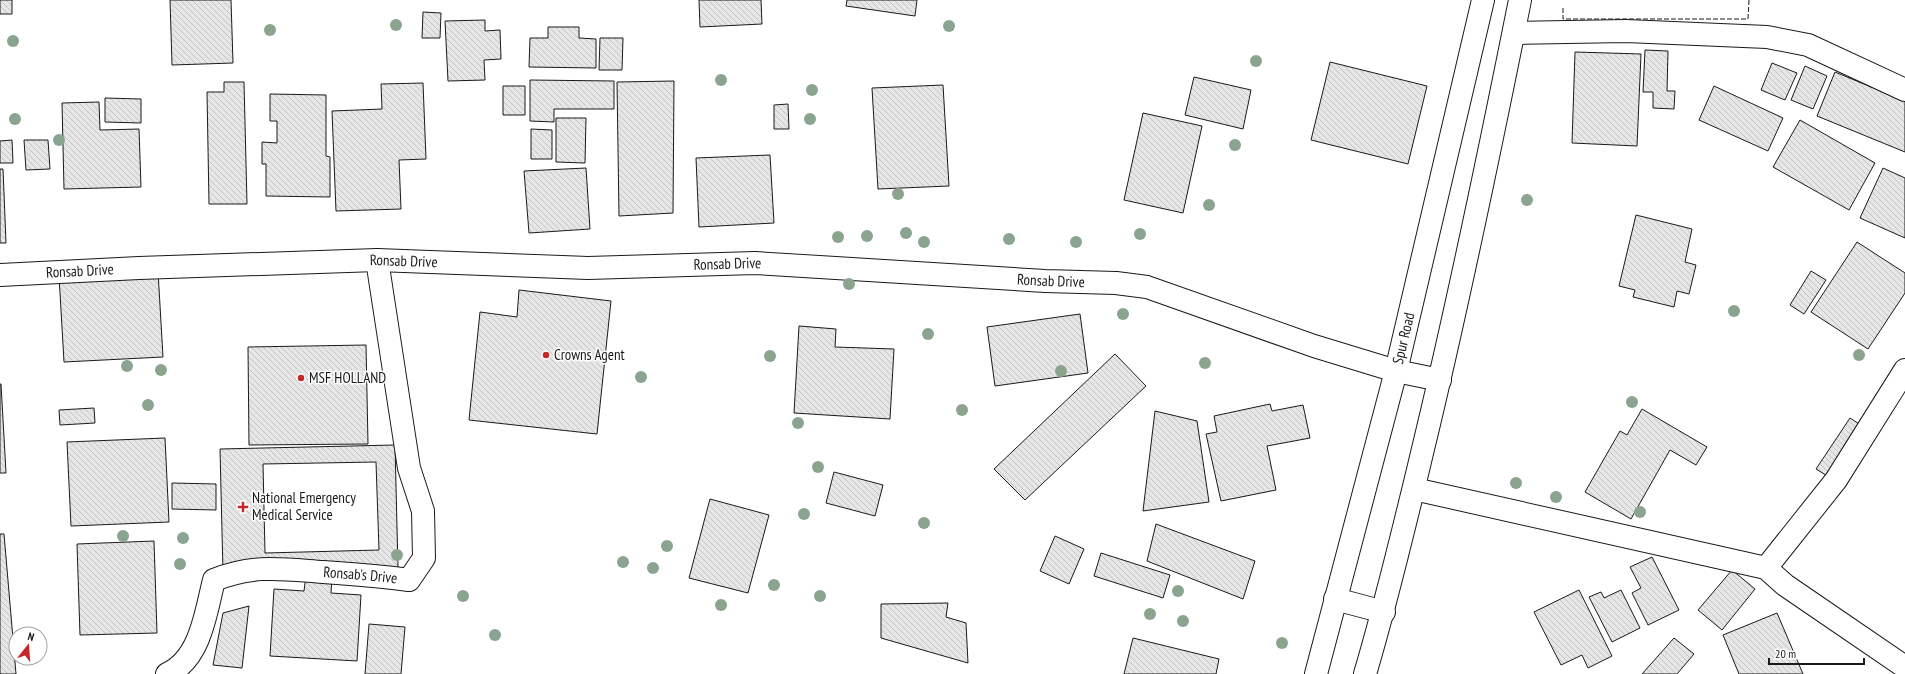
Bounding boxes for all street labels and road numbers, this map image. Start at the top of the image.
street label: Ronsab Drive [369,250,438,271]
street label: Ronsab Drive [693,253,762,274]
street label: Ronsab Drive [46,259,114,282]
street label: Ronsab Drive [1016,269,1085,291]
street label: Spur Road [1388,310,1418,366]
street label: Ronsab's Drive [323,562,399,587]

